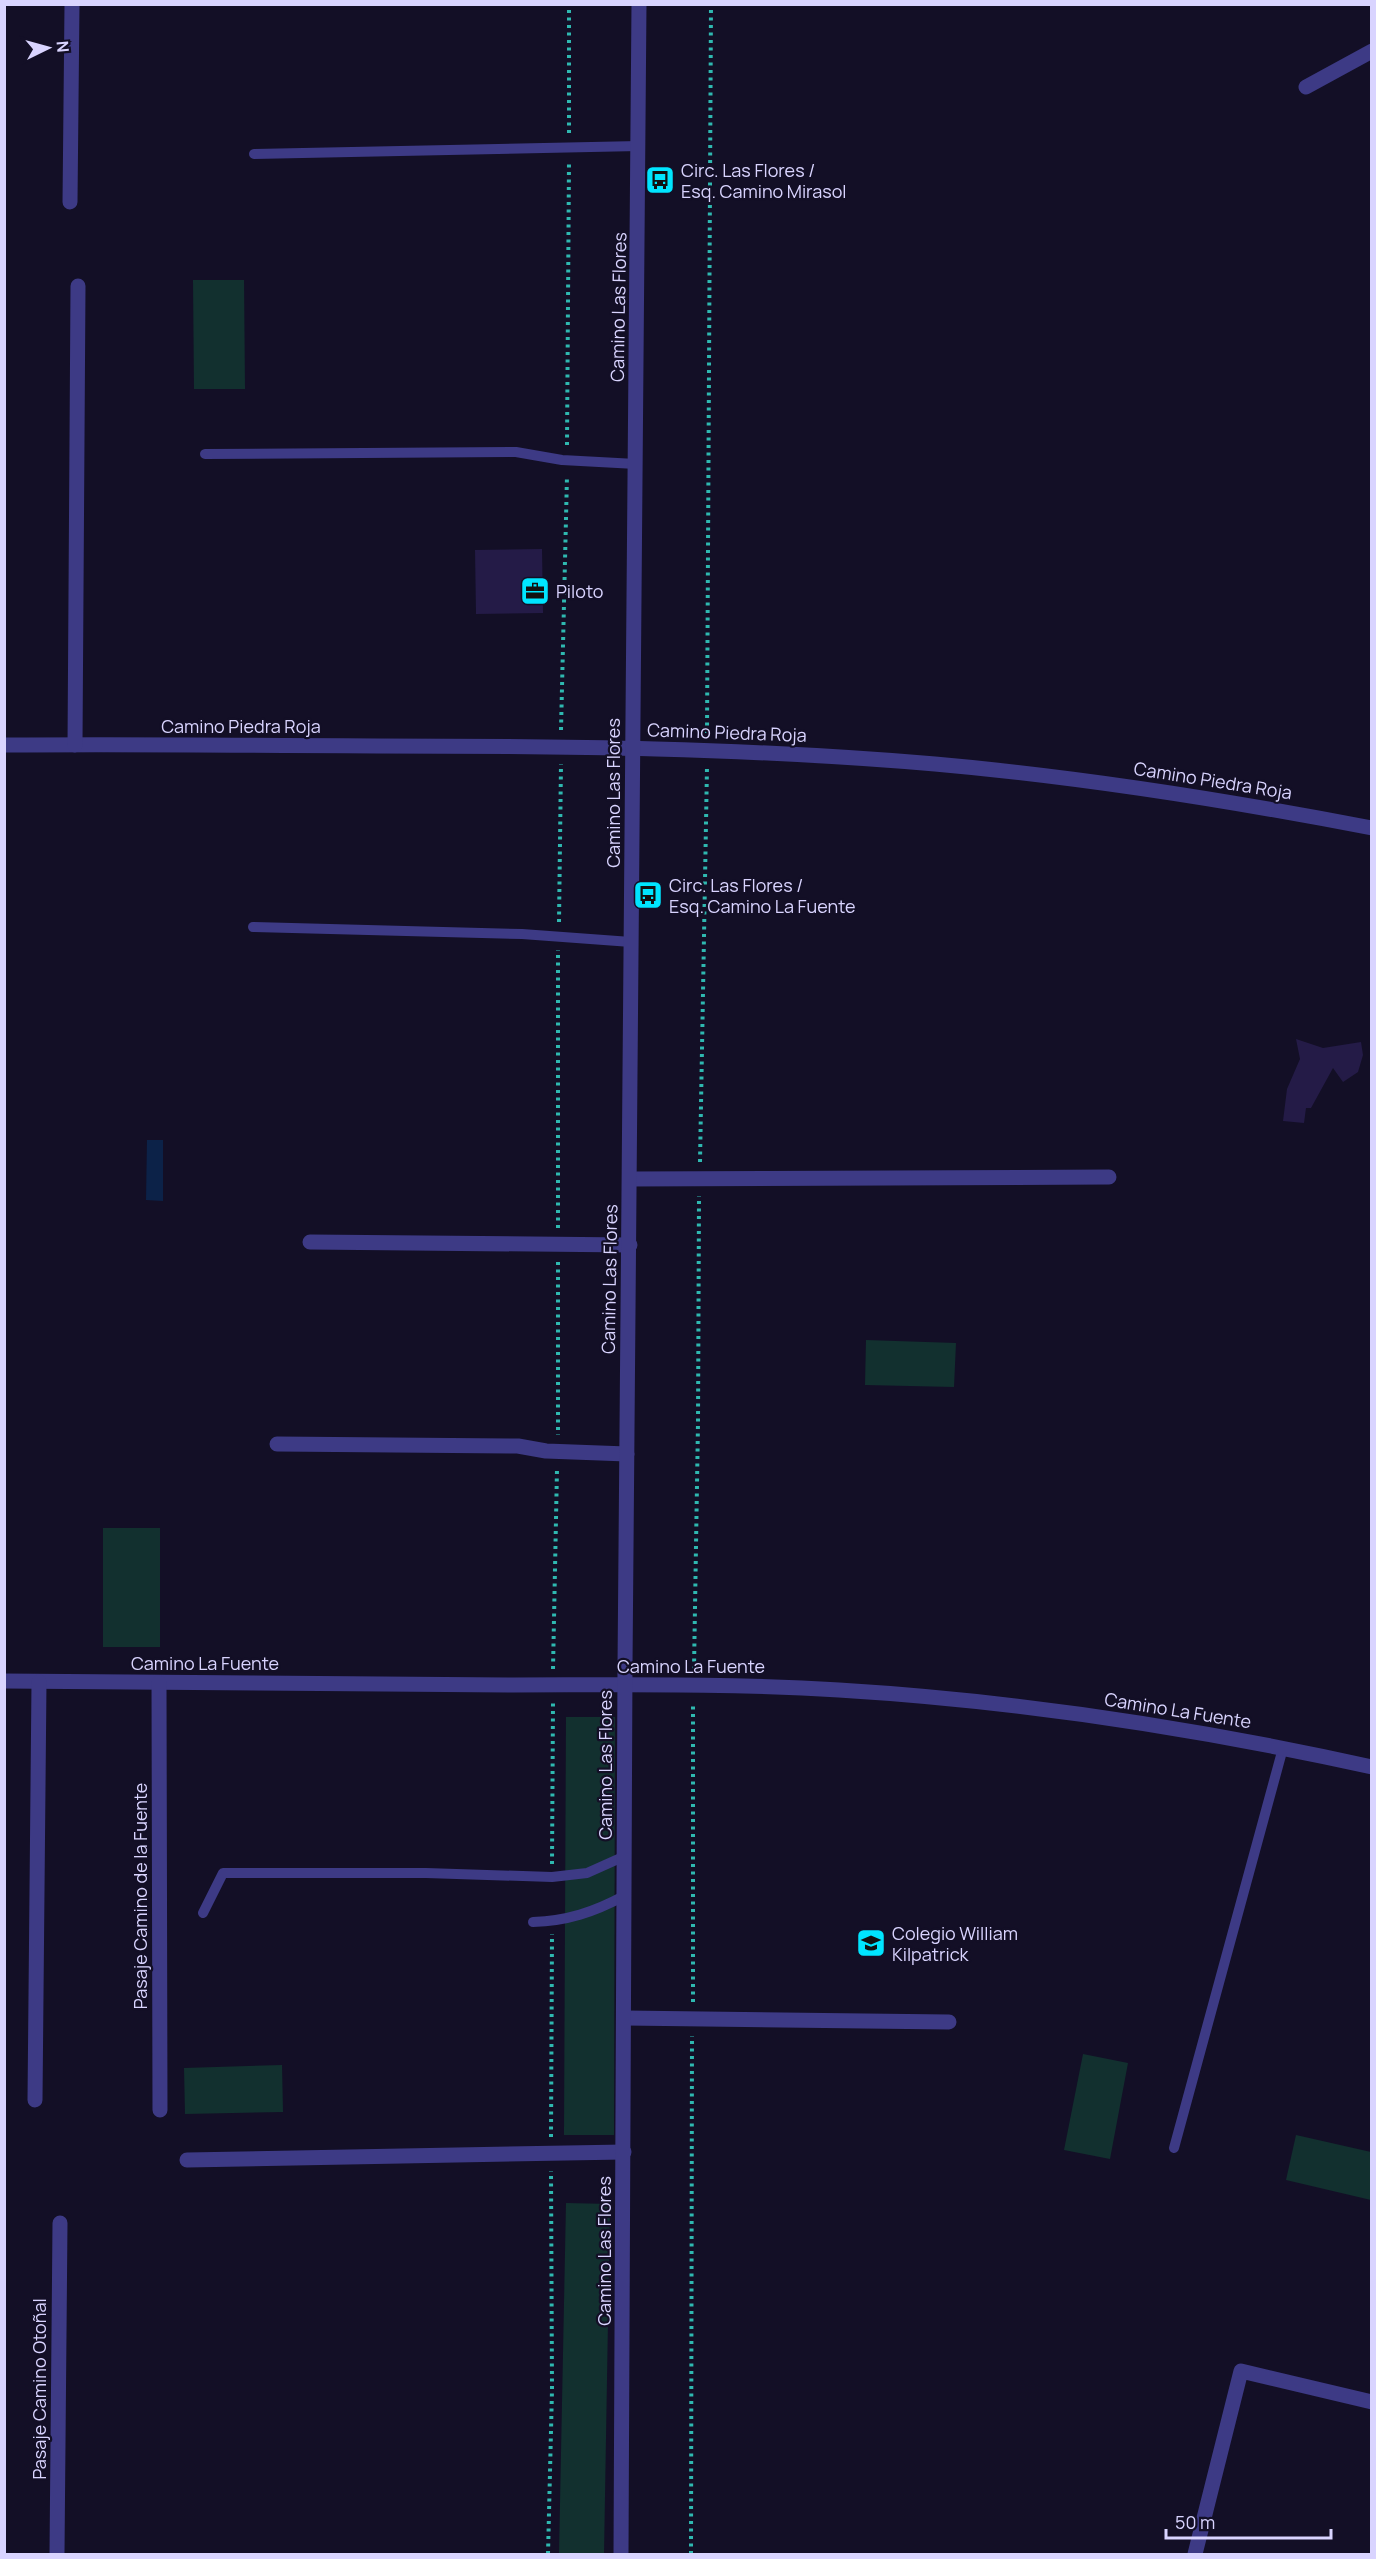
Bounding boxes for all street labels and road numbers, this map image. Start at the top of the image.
street label: Camino Las Flores [605,232,631,382]
street label: Camino Piedra Roja [161,714,321,738]
street label: Camino Piedra Roja [647,717,807,747]
street label: Camino Las Flores [601,718,625,868]
street label: Camino Piedra Roja [1132,756,1294,804]
street label: Camino Las Flores [596,1204,622,1354]
street label: Camino La Fuente [131,1651,279,1675]
street label: Camino La Fuente [617,1654,765,1678]
street label: Camino La Fuente [1103,1687,1253,1733]
street label: Camino Las Flores [593,1690,617,1840]
street label: Pasaje Camino de la Fuente [128,1783,152,2009]
street label: Camino Las Flores [592,2176,616,2326]
street label: Pasaje Camino Otoñal [27,2298,51,2480]

